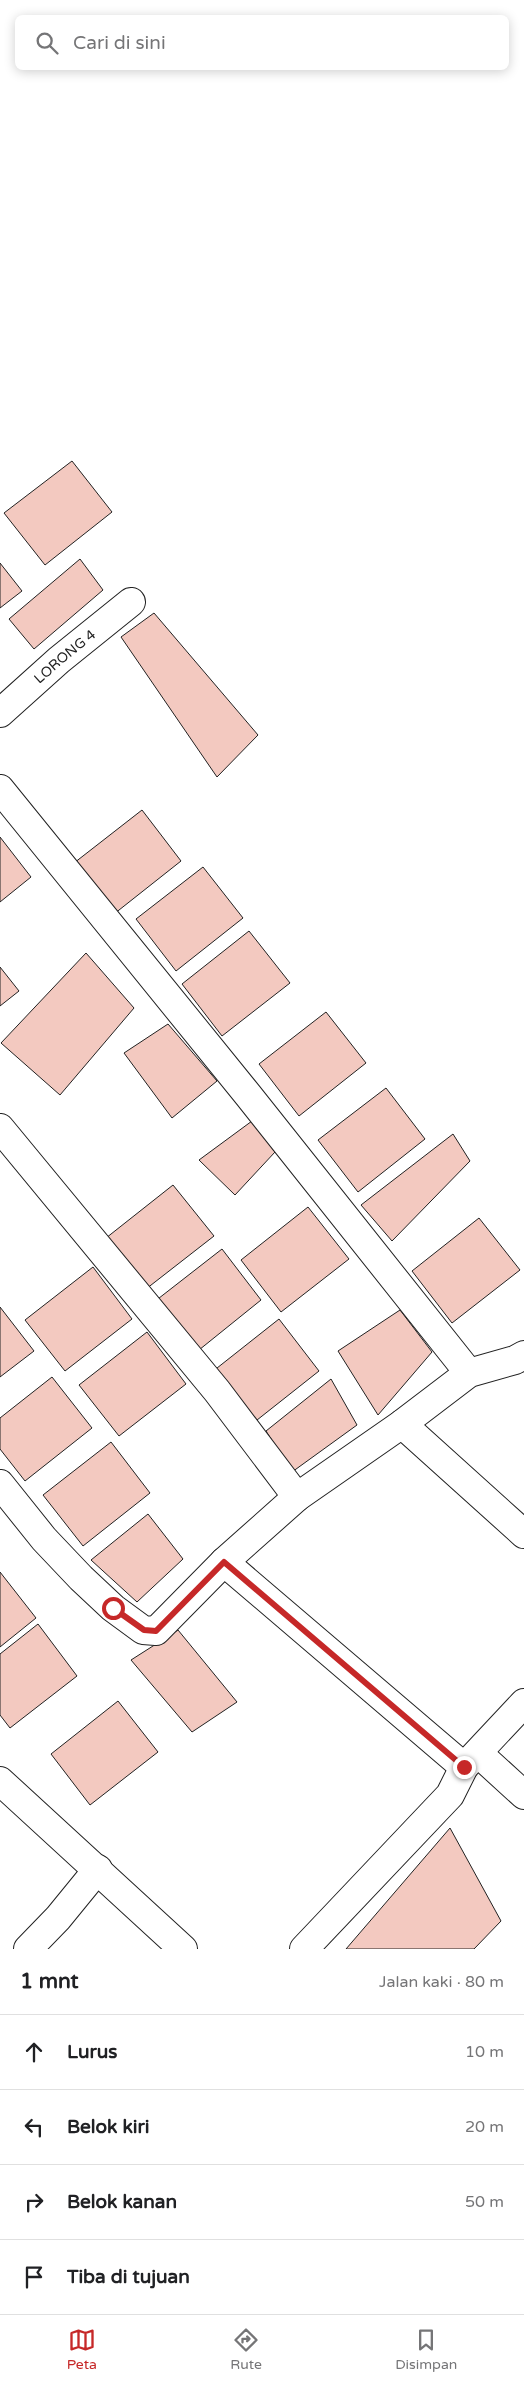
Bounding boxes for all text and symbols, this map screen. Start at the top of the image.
search box [15,15,509,70]
icon: search [33,29,61,57]
text: Cari di sini [73,32,166,54]
street label: LORONG 4 [31,626,99,687]
route start [102,1597,125,1620]
route end [453,1756,476,1779]
text: 1 mnt [20,1969,79,1994]
text: Jalan kaki · 80 m [379,1972,504,1992]
icon: ahead [20,2038,48,2066]
text: Lurus [67,2041,117,2063]
text: 10 m [465,2042,504,2062]
icon: left [20,2113,48,2141]
text: Belok kiri [67,2116,150,2138]
text: 20 m [465,2117,504,2137]
icon: right [20,2188,48,2216]
text: Belok kanan [67,2191,177,2213]
text: 50 m [465,2192,504,2212]
icon: arrive [20,2263,48,2291]
text: Tiba di tujuan [67,2266,190,2288]
tab: Peta [67,2326,97,2373]
tab: Rute [230,2326,262,2373]
tab: Disimpan [395,2326,457,2373]

